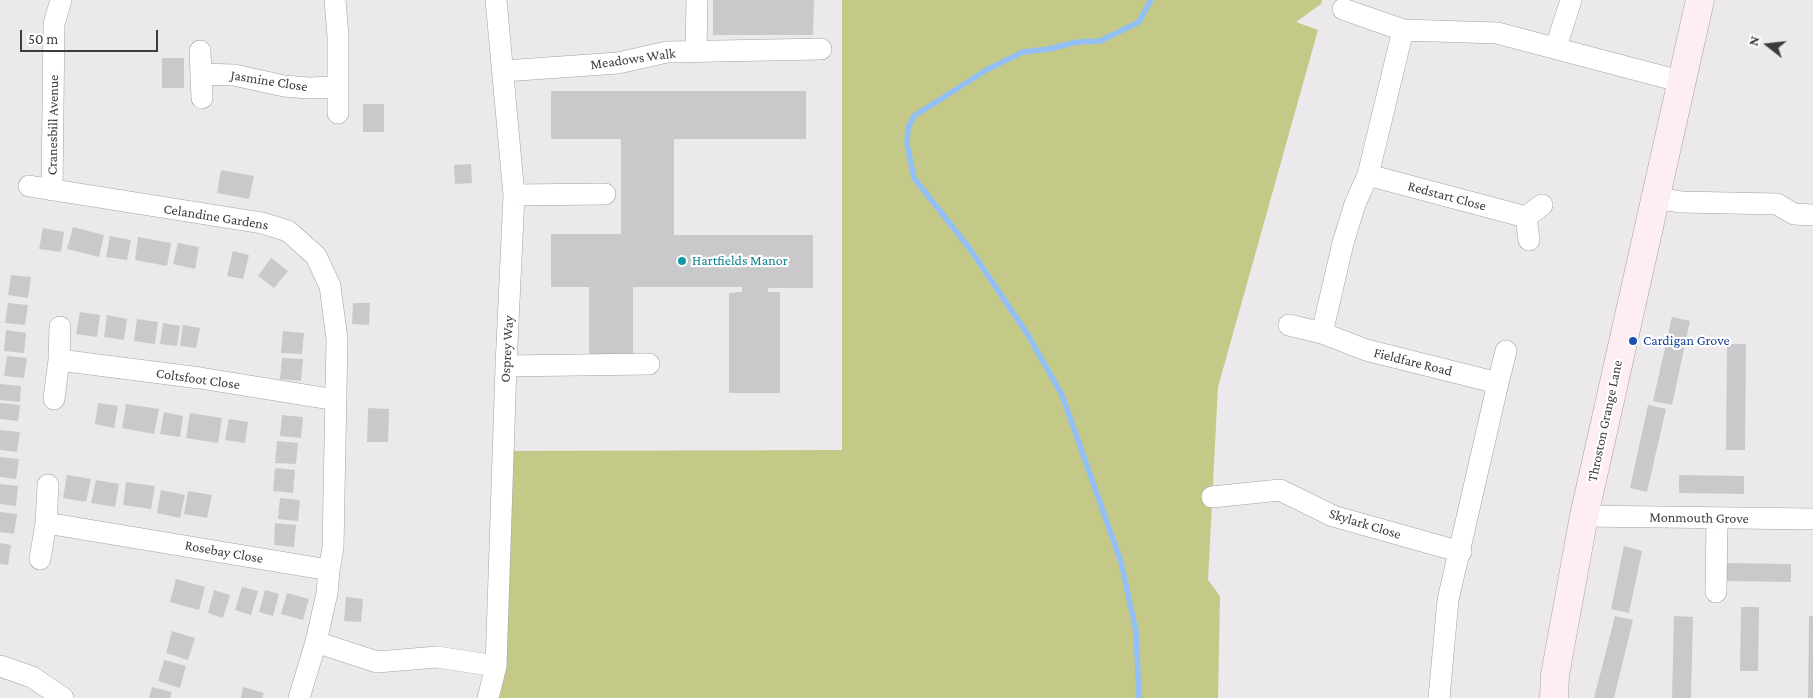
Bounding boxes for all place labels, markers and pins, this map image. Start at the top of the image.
place label: Hartfields Manor [692,253,788,269]
marker: Hartfields Manor [676,255,688,267]
place label: Cardigan Grove [1643,333,1730,349]
marker: Cardigan Grove [1627,335,1639,347]

